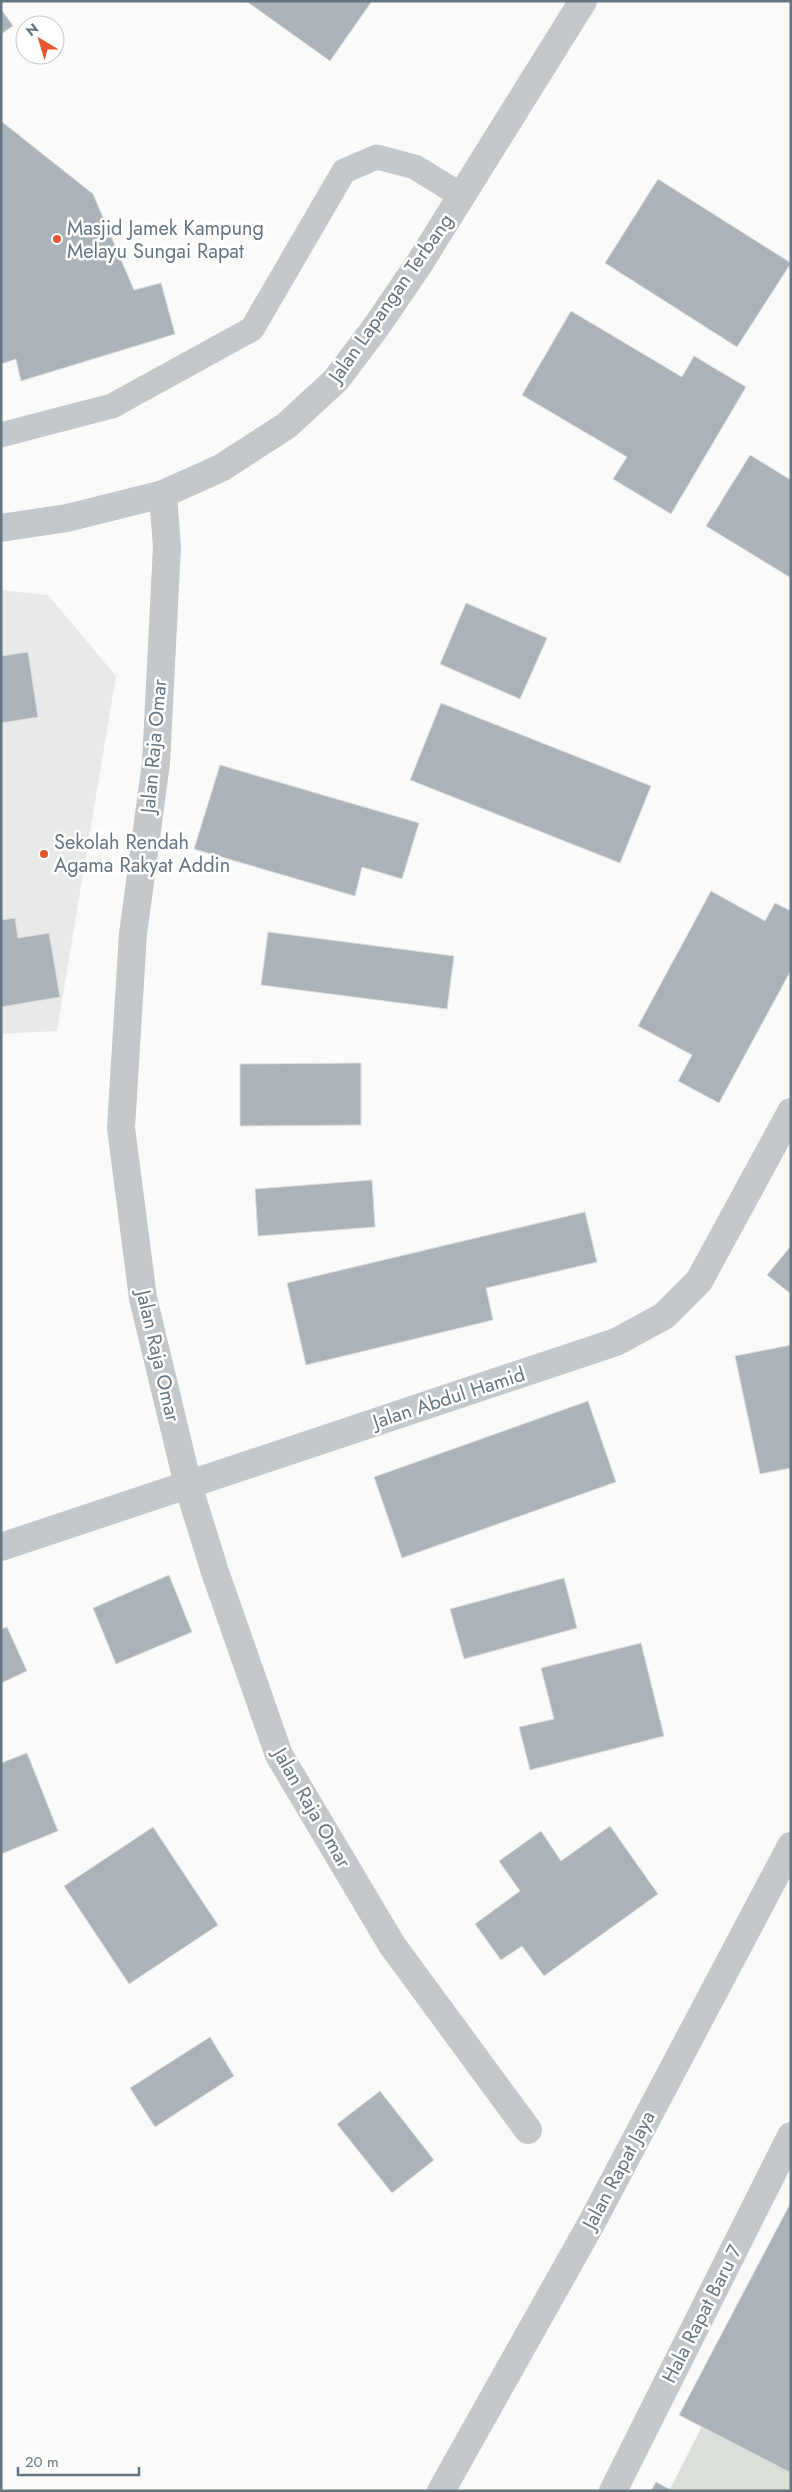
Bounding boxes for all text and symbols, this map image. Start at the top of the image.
north arrow [15,15,65,65]
text: N [21,18,43,41]
street label: Jalan Lapangan Terbang [320,208,460,391]
place label: Masjid Jamek Kampung Melayu Sungai Rapat [67,214,264,266]
marker: Masjid Jamek Kampung Melayu Sungai Rapat [51,233,63,245]
street label: Jalan Raja Omar [133,678,174,817]
place label: Sekolah Rendah Agama Rakyat Addin [54,828,230,880]
marker: Sekolah Rendah Agama Rakyat Addin [38,848,50,860]
street label: Jalan Raja Omar [128,1284,187,1425]
street label: Jalan Abdul Hamid [366,1360,529,1437]
street label: Jalan Raja Omar [264,1740,358,1874]
street label: Jalan Rapat Jaya [574,2106,662,2237]
street label: Hala Rapat Baru 7 [655,2240,750,2388]
scale bar [18,2444,139,2476]
text: 20 m [25,2451,59,2473]

